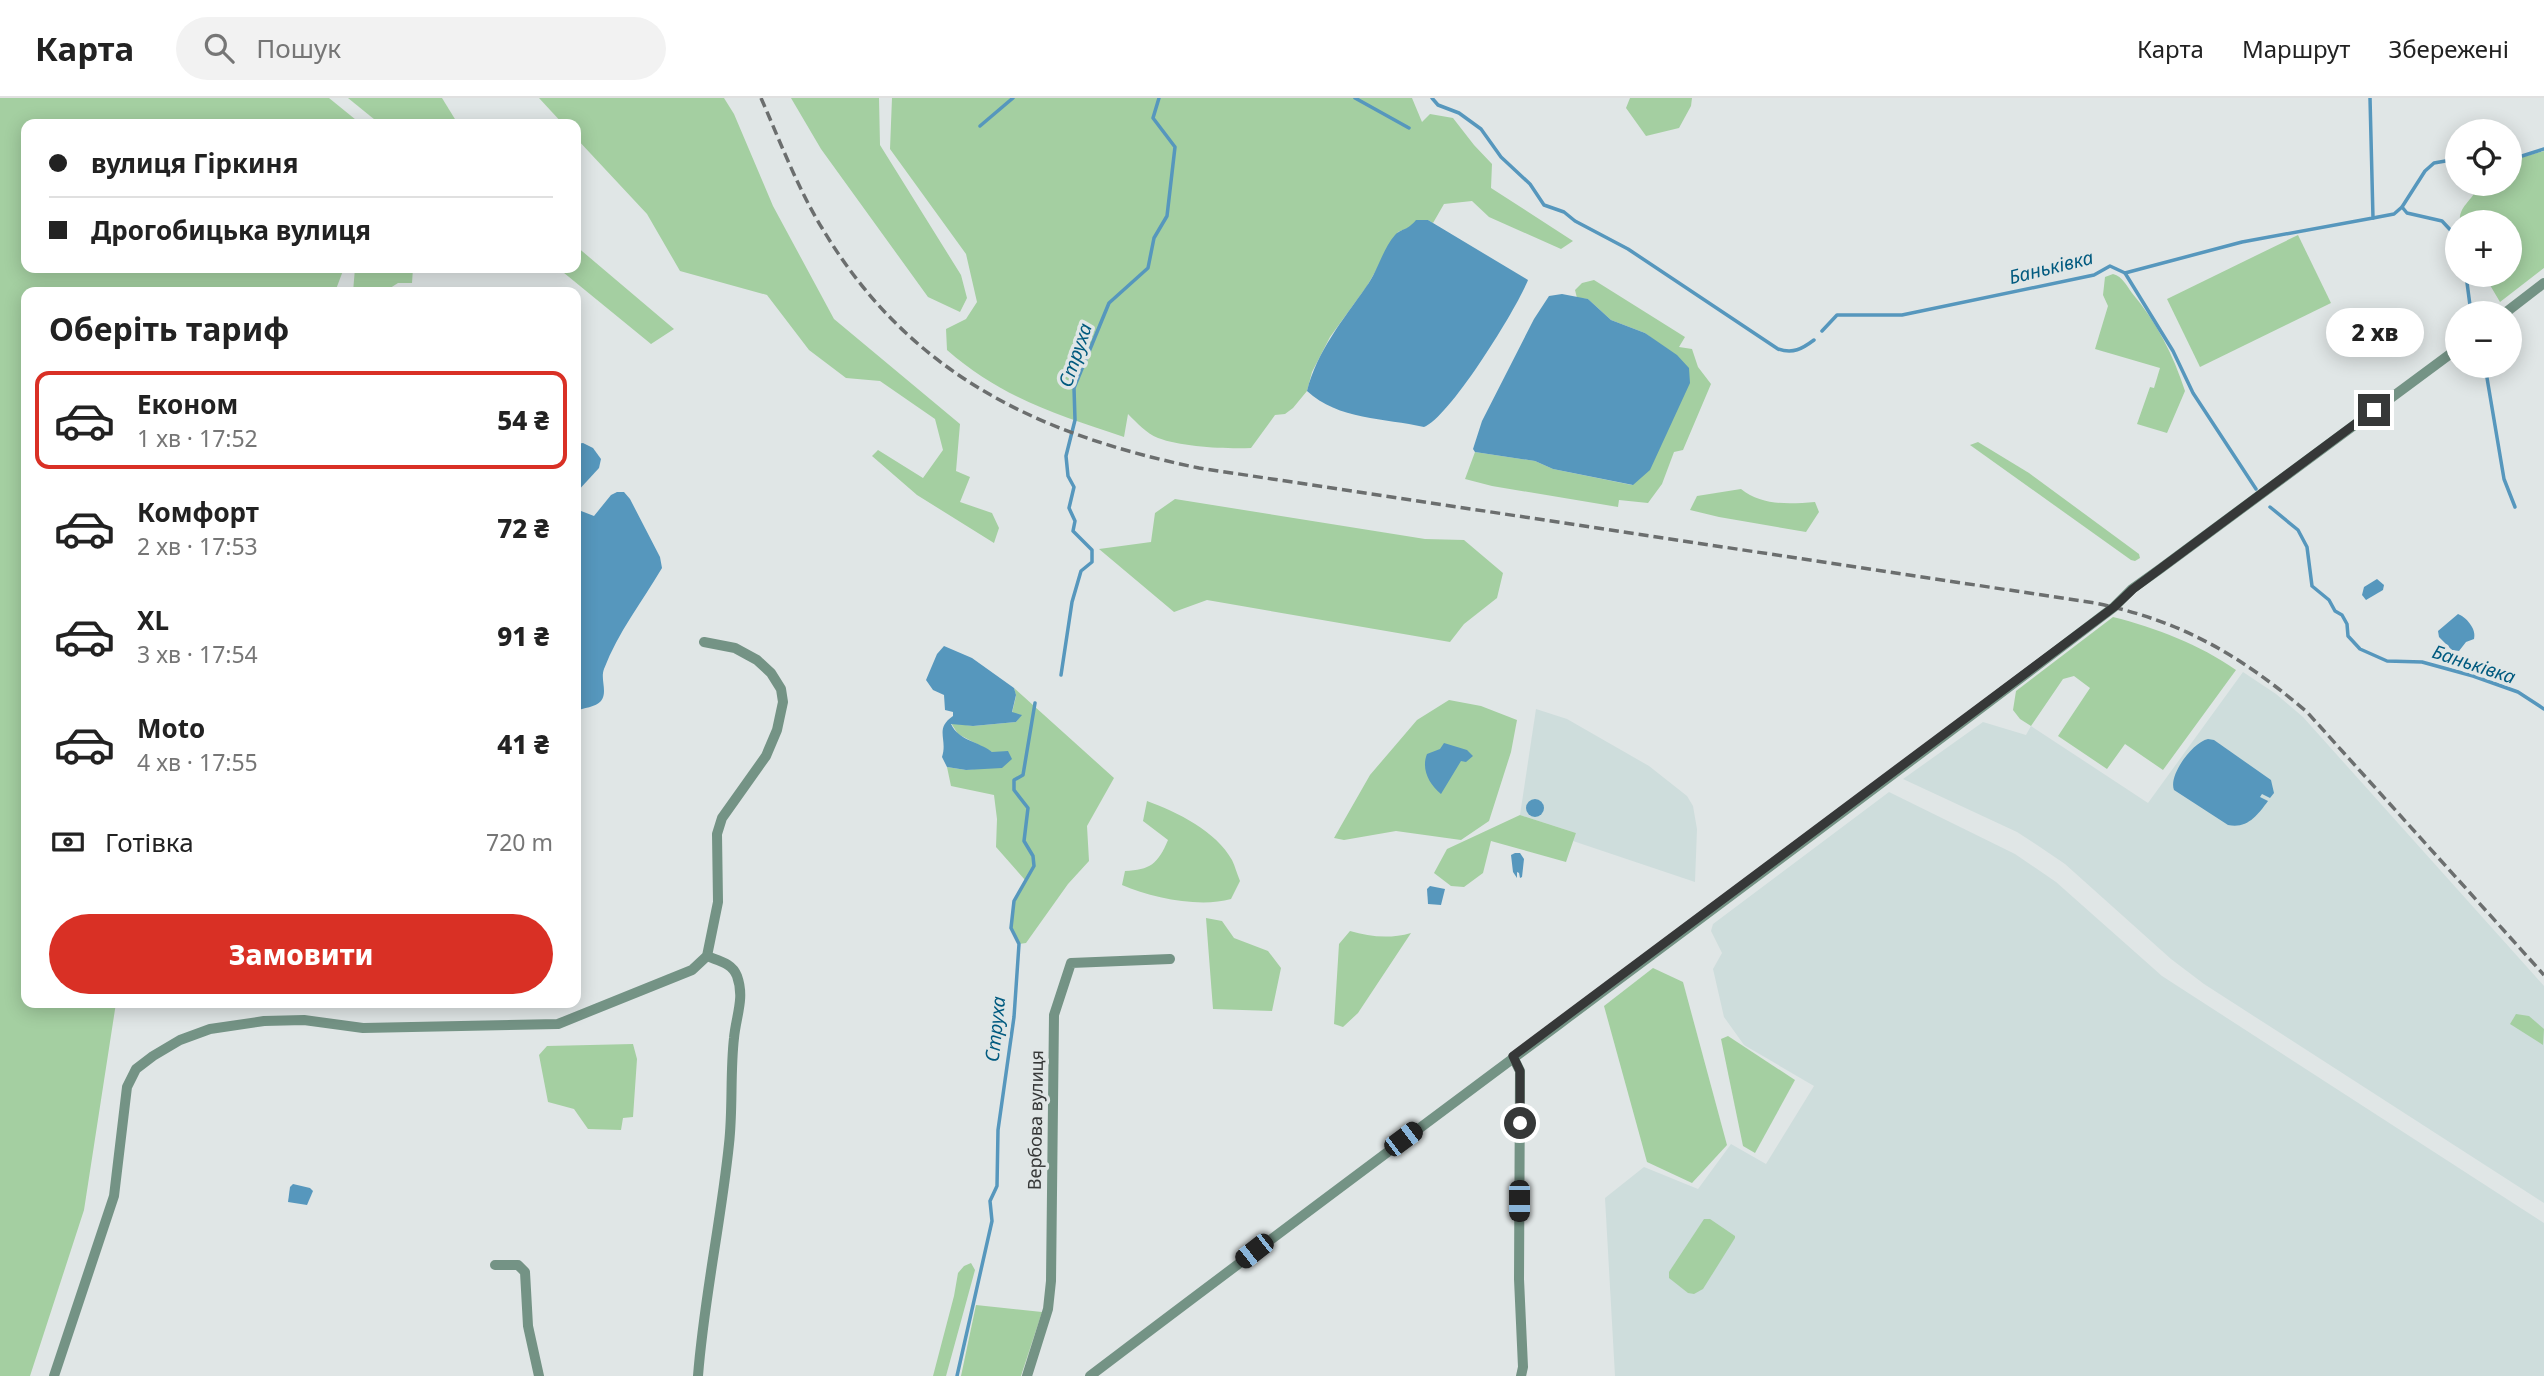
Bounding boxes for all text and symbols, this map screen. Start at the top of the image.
search box [176,17,666,80]
text: Карта [35,26,134,71]
icon: search [200,29,238,67]
text: Пошук [256,30,341,66]
text: Карта [2137,32,2204,65]
text: Маршрут [2242,32,2350,65]
text: Збережені [2388,32,2509,65]
map controls [2445,119,2522,378]
button: locate [2445,119,2522,196]
text: вулиця Гіркиня [91,145,298,181]
button: + [2445,210,2522,287]
text: Дрогобицька вулиця [91,212,371,248]
water label: Баньківка [2006,244,2096,290]
button: − [2445,301,2522,378]
text: Оберіть тариф [49,307,289,350]
callout: 2 хв [2325,308,2423,358]
text: 2 хв [2352,316,2398,348]
water label: Струха [1052,319,1098,390]
text: Економ [137,386,238,422]
icon: car [53,389,116,452]
route end [2358,394,2390,426]
text: 54 ₴ [497,402,549,438]
text: 1 хв · 17:52 [137,422,258,454]
text: Комфорт [137,494,259,530]
icon: car [53,497,116,560]
text: 72 ₴ [497,510,549,546]
text: 2 хв · 17:53 [137,530,258,562]
text: XL [137,602,169,638]
icon: car [53,605,116,668]
text: 91 ₴ [497,618,549,654]
text: 3 хв · 17:54 [137,638,258,670]
water label: Баньківка [2429,638,2519,690]
text: Moto [137,710,205,746]
icon: car [53,713,116,776]
text: 41 ₴ [497,726,549,762]
text: 4 хв · 17:55 [137,746,258,778]
icon: cash [49,823,87,861]
text: Готівка [105,824,194,860]
text: 720 m [486,826,553,858]
button: Замовити [49,914,553,994]
water label: Струха [979,995,1011,1063]
street label: Вербова вулиця [1022,1050,1048,1190]
route start [1504,1107,1536,1139]
car [1380,1118,1427,1160]
car [1509,1180,1530,1222]
car [1231,1230,1278,1272]

